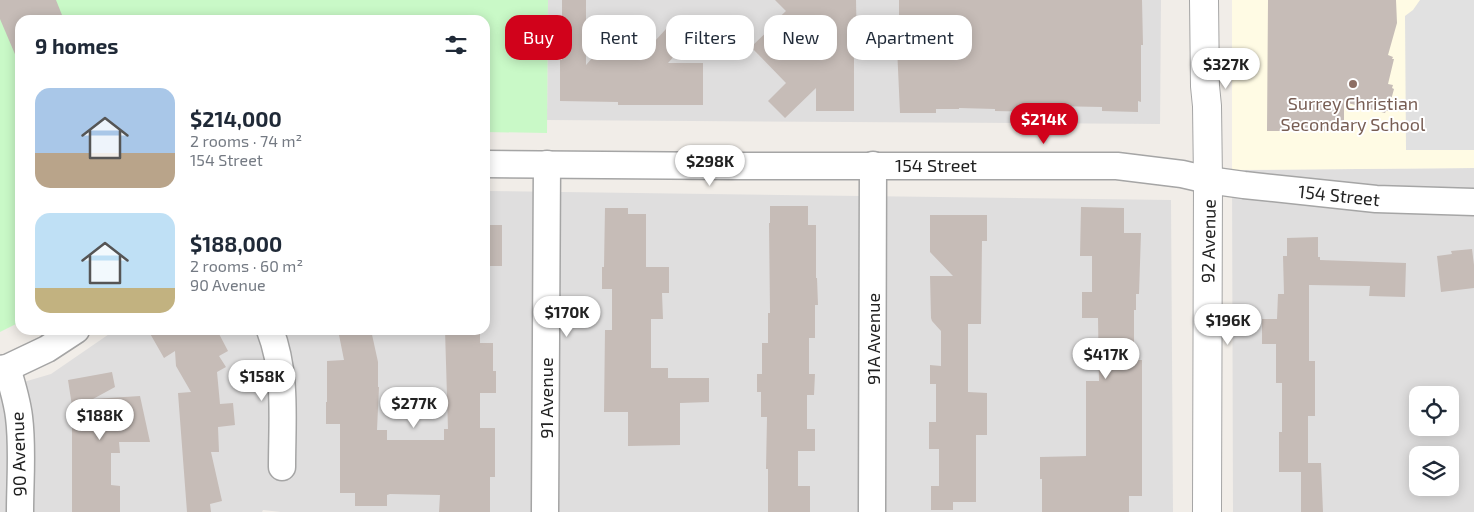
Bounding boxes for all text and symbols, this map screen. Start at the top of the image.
chip: Buy [505,15,572,60]
chip: Rent [582,15,656,60]
chip: Filters [666,15,754,60]
chip: New [764,15,837,60]
chip: Apartment [847,15,972,60]
icon: filters [442,31,470,59]
text: 9 homes [35,33,118,58]
pin: $327K [1191,48,1261,90]
text: $327K [1203,54,1249,73]
marker: Surrey Christian Secondary School [1347,78,1359,90]
place label: Surrey Christian Secondary School [1281,92,1426,135]
pin: $214K [1009,102,1079,145]
text: $214,000 [190,106,282,131]
icon: home [75,108,135,168]
text: $214K [1021,109,1067,128]
text: 2 rooms · 74 m² [190,131,302,150]
pin: $298K [675,144,745,187]
text: 154 Street [190,150,263,169]
text: $298K [686,151,734,170]
street label: 154 Street [895,154,977,176]
street label: 154 Street [1297,180,1381,210]
street label: 92 Avenue [1196,199,1220,283]
text: $188,000 [190,231,282,256]
icon: home [75,233,135,293]
text: 2 rooms · 60 m² [190,256,303,275]
text: 90 Avenue [190,275,266,294]
street label: 91A Avenue [862,293,884,385]
pin: $170K [532,296,602,338]
text: $170K [545,302,589,321]
pin: $196K [1193,304,1263,346]
text: $196K [1205,310,1251,329]
pin: $417K [1071,338,1141,380]
text: $417K [1084,344,1128,363]
street label: 91 Avenue [535,357,557,439]
pin: $158K [227,360,297,402]
text: $158K [239,366,285,385]
pin: $277K [379,386,449,429]
map controls [1409,386,1459,496]
button: locate [1409,386,1459,436]
text: $277K [391,393,437,412]
pin: $188K [65,398,135,441]
text: $188K [77,405,123,424]
street label: 90 Avenue [6,411,30,497]
button: layers [1409,446,1459,496]

